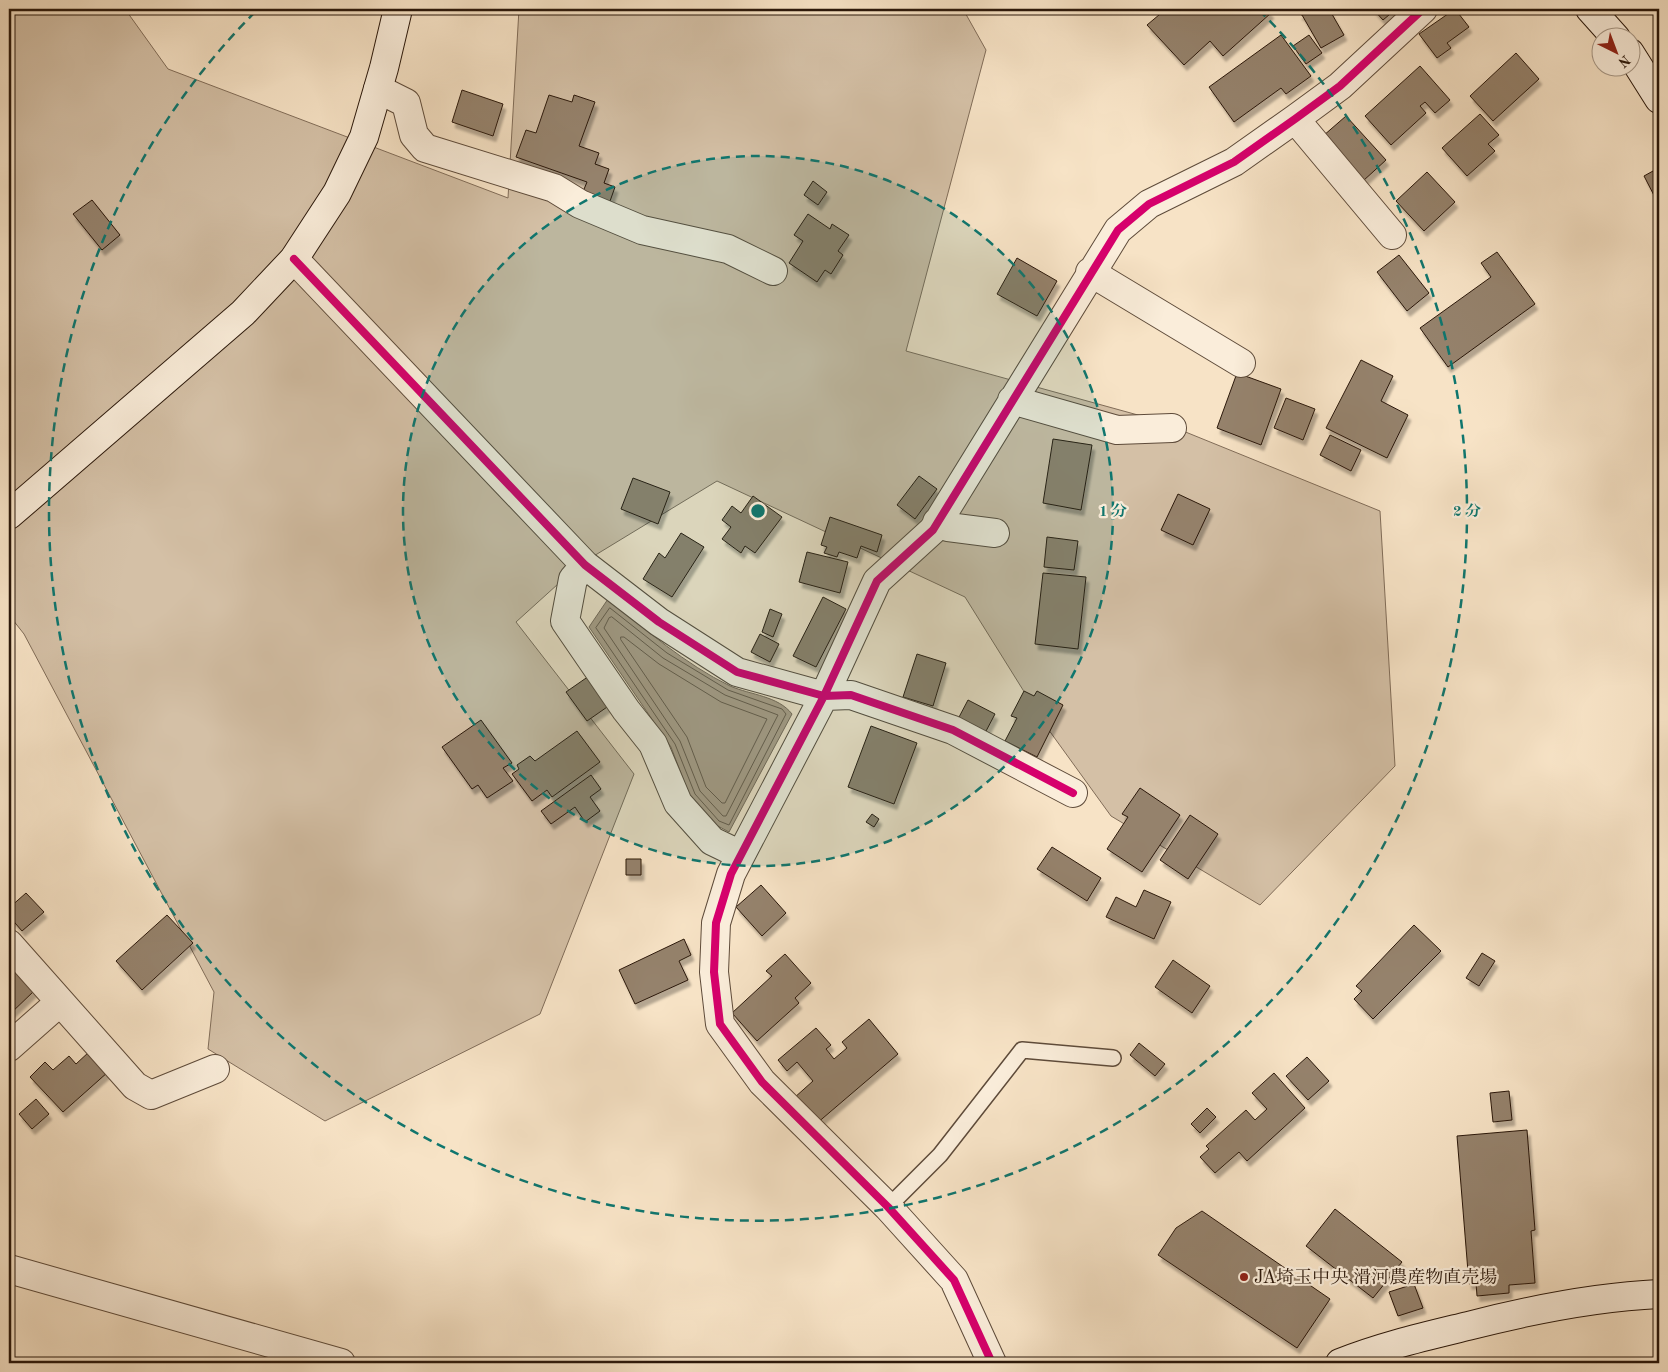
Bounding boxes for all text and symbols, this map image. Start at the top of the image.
north arrow [1590,28,1640,78]
text: N [1615,52,1633,70]
centre of rings [749,502,767,520]
text: 1 分 [1099,503,1127,520]
text: 2 分 [1453,503,1481,520]
place label: JA埼玉中央 滑河農産物直売場 [1254,1267,1497,1287]
marker: JA埼玉中央 滑河農産物直売場 [1238,1271,1250,1283]

